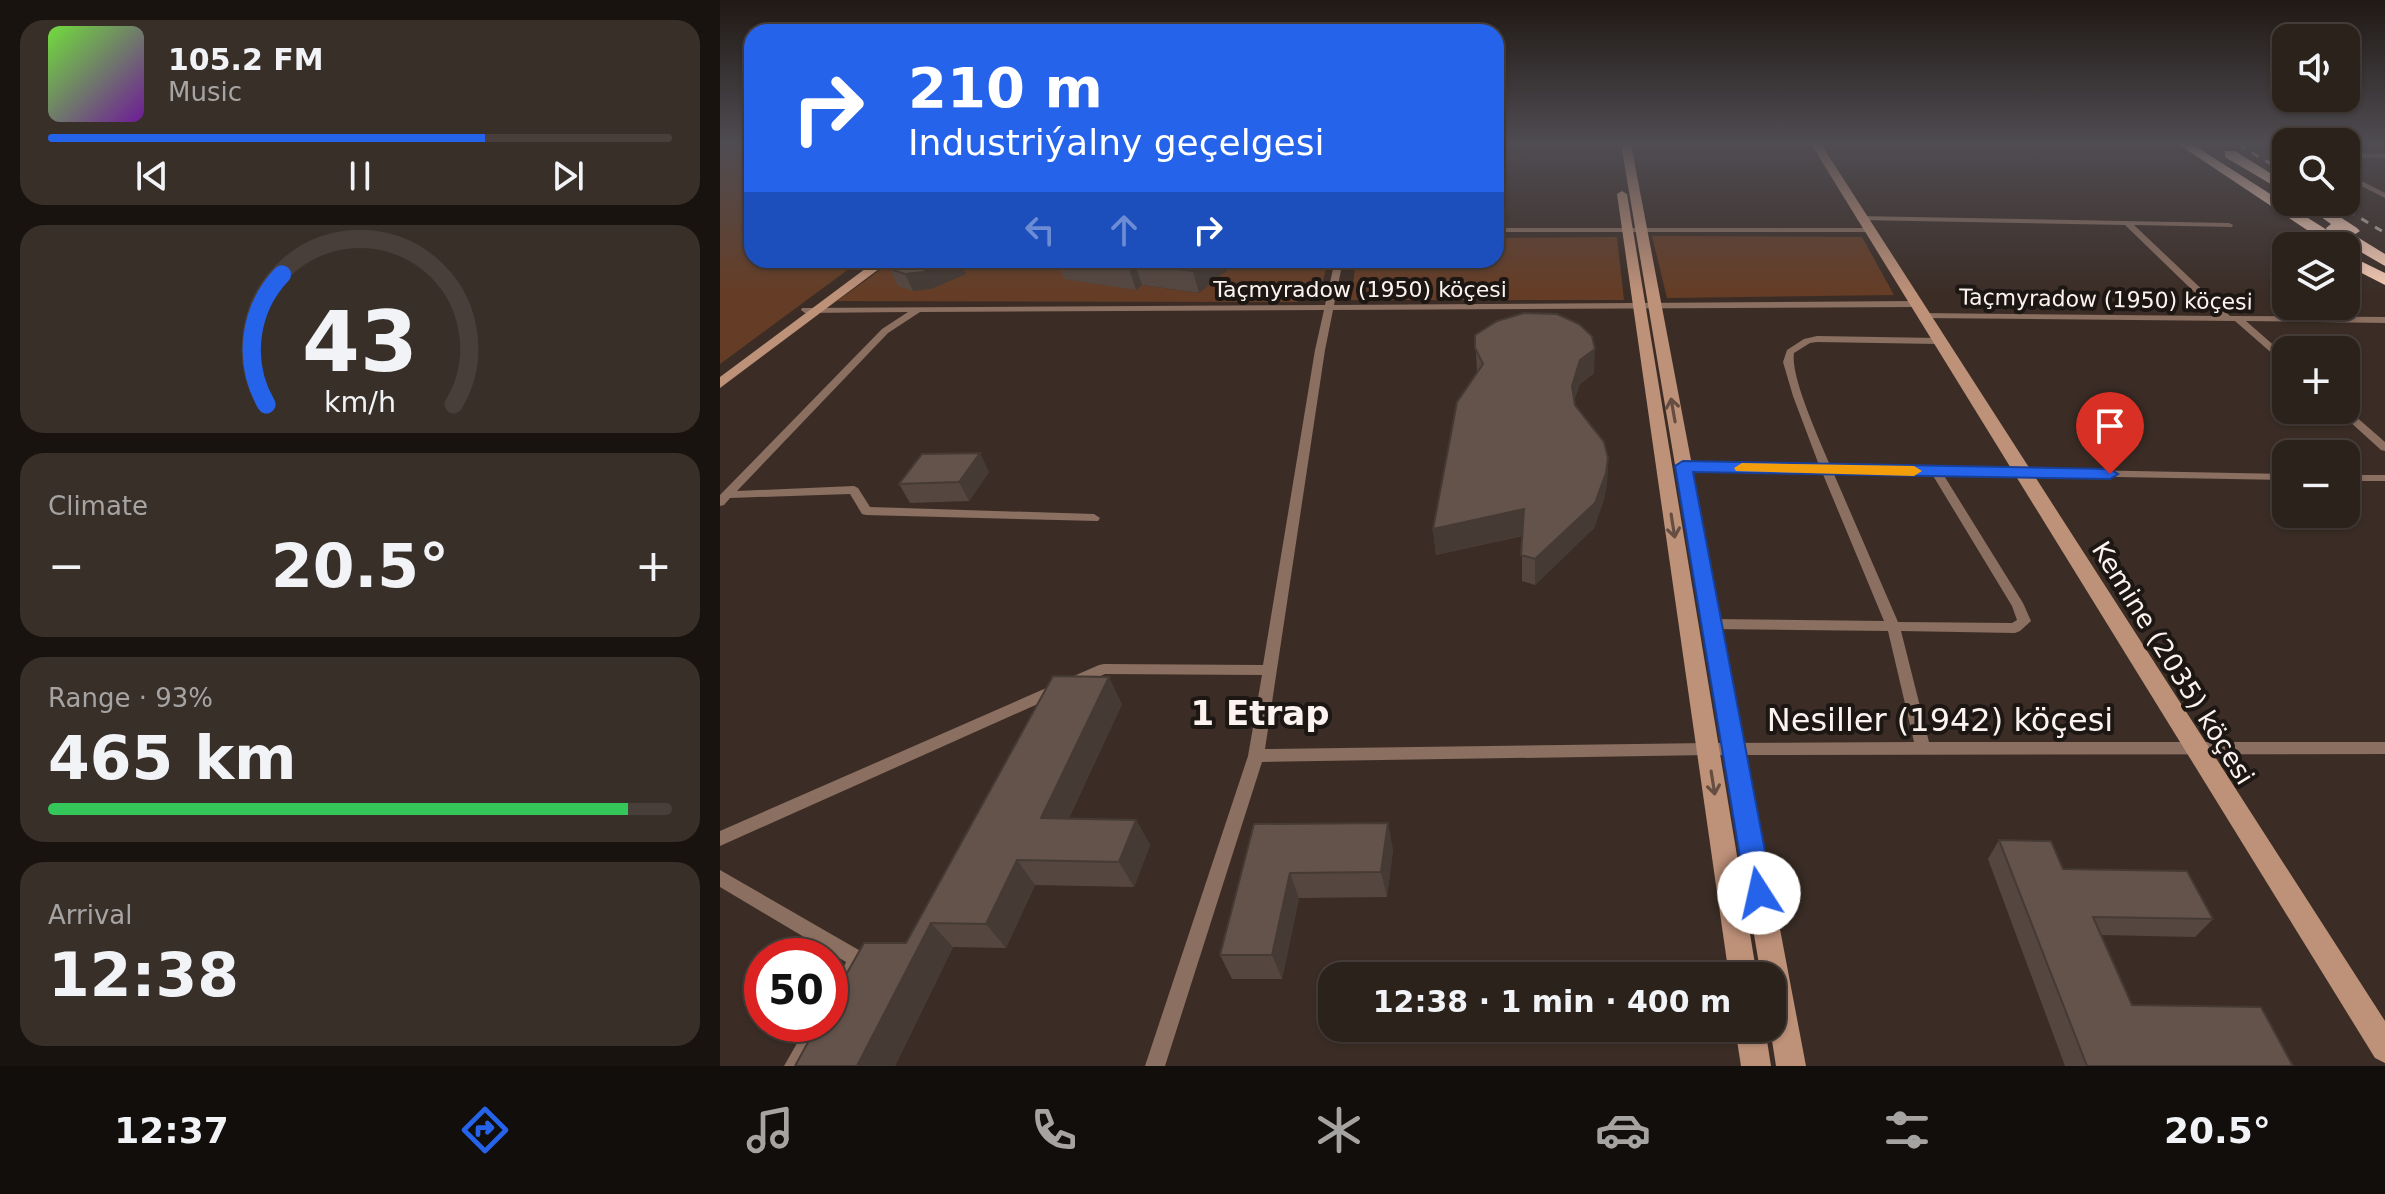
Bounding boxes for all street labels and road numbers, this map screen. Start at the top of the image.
street label: Taçmyradow (1950) köçesi [1212,277,1507,302]
street label: Taçmyradow (1950) köçesi [1958,284,2253,315]
street label: Kemine (2035) köçesi [2086,536,2260,790]
street label: Nesiller (1942) köçesi [1767,701,2113,739]

